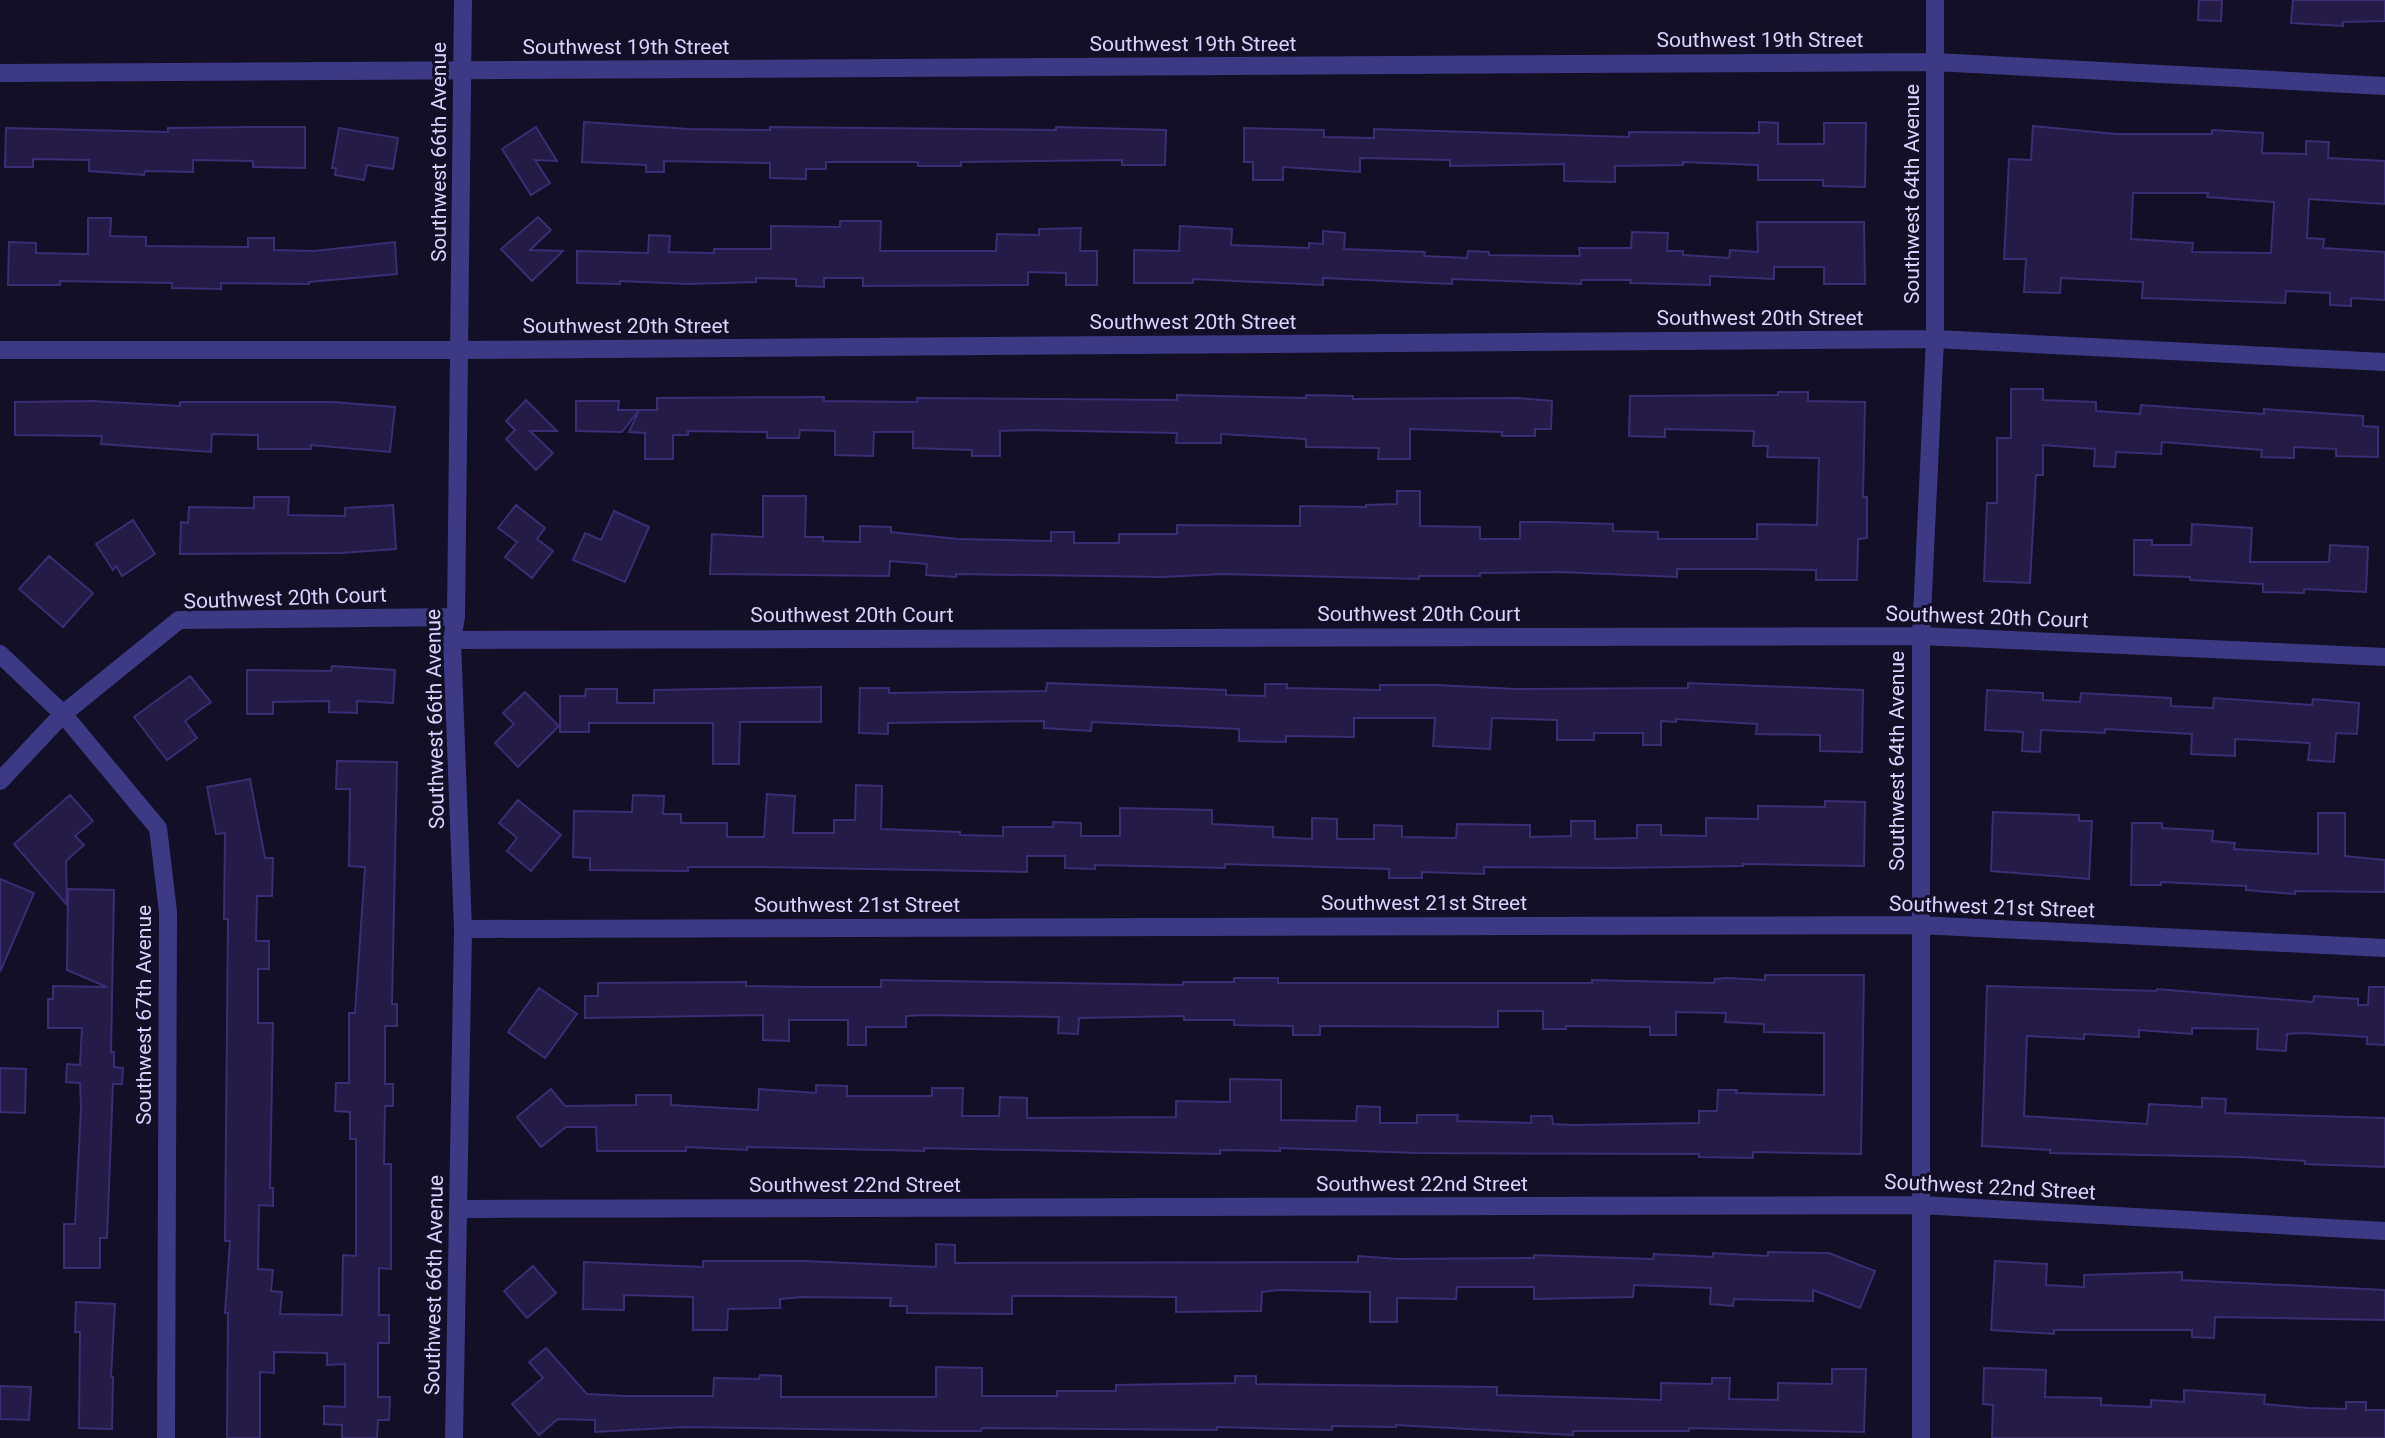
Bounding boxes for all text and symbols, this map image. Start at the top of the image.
street label: Southwest 19th Street [1657,28,1864,52]
street label: Southwest 19th Street [1090,32,1297,56]
street label: Southwest 19th Street [523,35,730,59]
street label: Southwest 66th Avenue [427,42,451,262]
street label: Southwest 64th Avenue [1900,84,1924,304]
street label: Southwest 20th Street [1657,306,1864,330]
street label: Southwest 20th Street [1090,310,1297,334]
street label: Southwest 20th Street [523,314,730,338]
street label: Southwest 20th Court [183,582,387,614]
street label: Southwest 20th Court [1885,601,2089,633]
street label: Southwest 20th Court [1317,602,1521,626]
street label: Southwest 20th Court [750,603,954,627]
street label: Southwest 66th Avenue [421,609,449,829]
street label: Southwest 64th Avenue [1885,651,1909,871]
street label: Southwest 21st Street [1321,891,1527,915]
street label: Southwest 21st Street [1889,891,2096,923]
street label: Southwest 21st Street [754,893,960,917]
street label: Southwest 67th Avenue [132,905,156,1125]
street label: Southwest 22nd Street [1884,1169,2097,1205]
street label: Southwest 22nd Street [1316,1172,1528,1196]
street label: Southwest 22nd Street [749,1173,961,1197]
street label: Southwest 66th Avenue [420,1175,448,1395]

